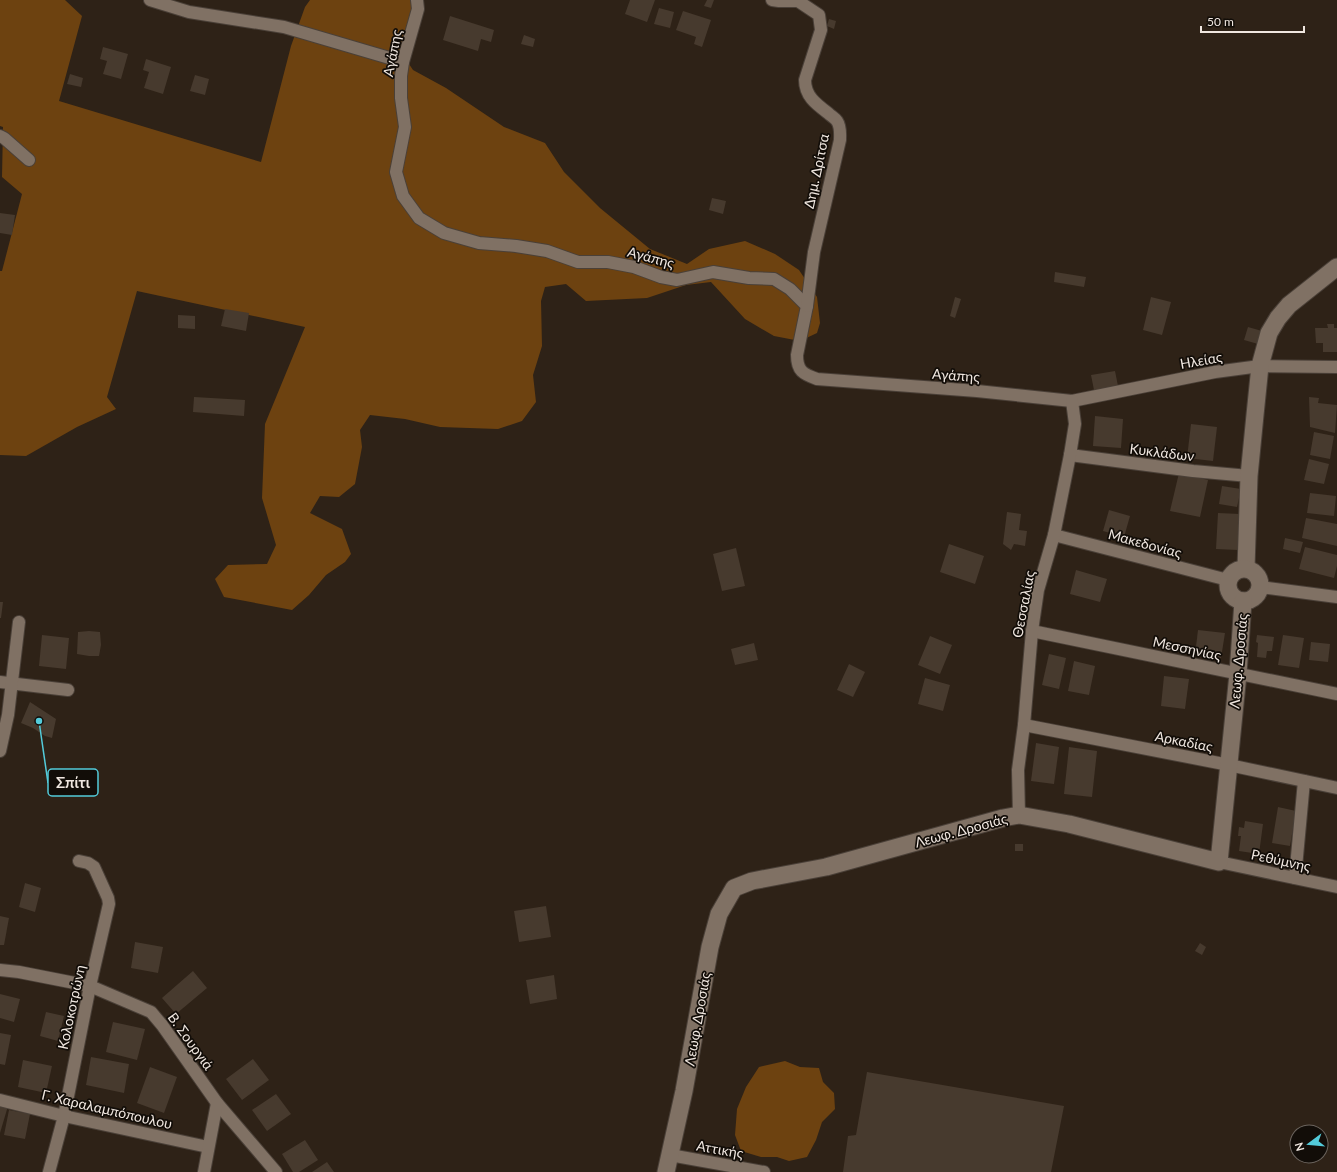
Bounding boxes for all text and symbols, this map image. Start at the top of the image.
scale bar [1201,8,1304,34]
text: 50 m [1207,14,1234,29]
street label: Αγάπης [379,27,405,78]
street label: Δημ. Δρίτσα [800,131,832,210]
street label: Αγάπης [626,243,677,272]
street label: Ηλείας [1179,348,1224,372]
street label: Αγάπης [932,365,981,385]
street label: Κυκλάδων [1129,440,1195,464]
street label: Μακεδονίας [1106,525,1184,561]
street label: Θεσσαλίας [1008,568,1038,639]
street label: Λεωφ. Δροσιάς [1225,612,1251,709]
street label: Μεσσηνίας [1151,632,1223,664]
street label: Αρκαδίας [1154,727,1215,755]
callout: Σπίτι [48,769,98,796]
text: Σπίτι [56,773,91,791]
street label: Λεωφ. Δροσιάς [913,809,1010,851]
street label: Ρεθύμνης [1250,845,1313,875]
street label: Κολοκοτρώνη [54,963,88,1051]
street label: Λεωφ. Δροσιάς [680,970,714,1067]
street label: Β. Σουργιά [164,1009,218,1074]
street label: Γ. Χαραλαμπόπουλου [40,1086,174,1132]
north arrow [1289,1124,1329,1164]
street label: Αττικής [695,1137,745,1162]
text: N [1291,1141,1306,1153]

